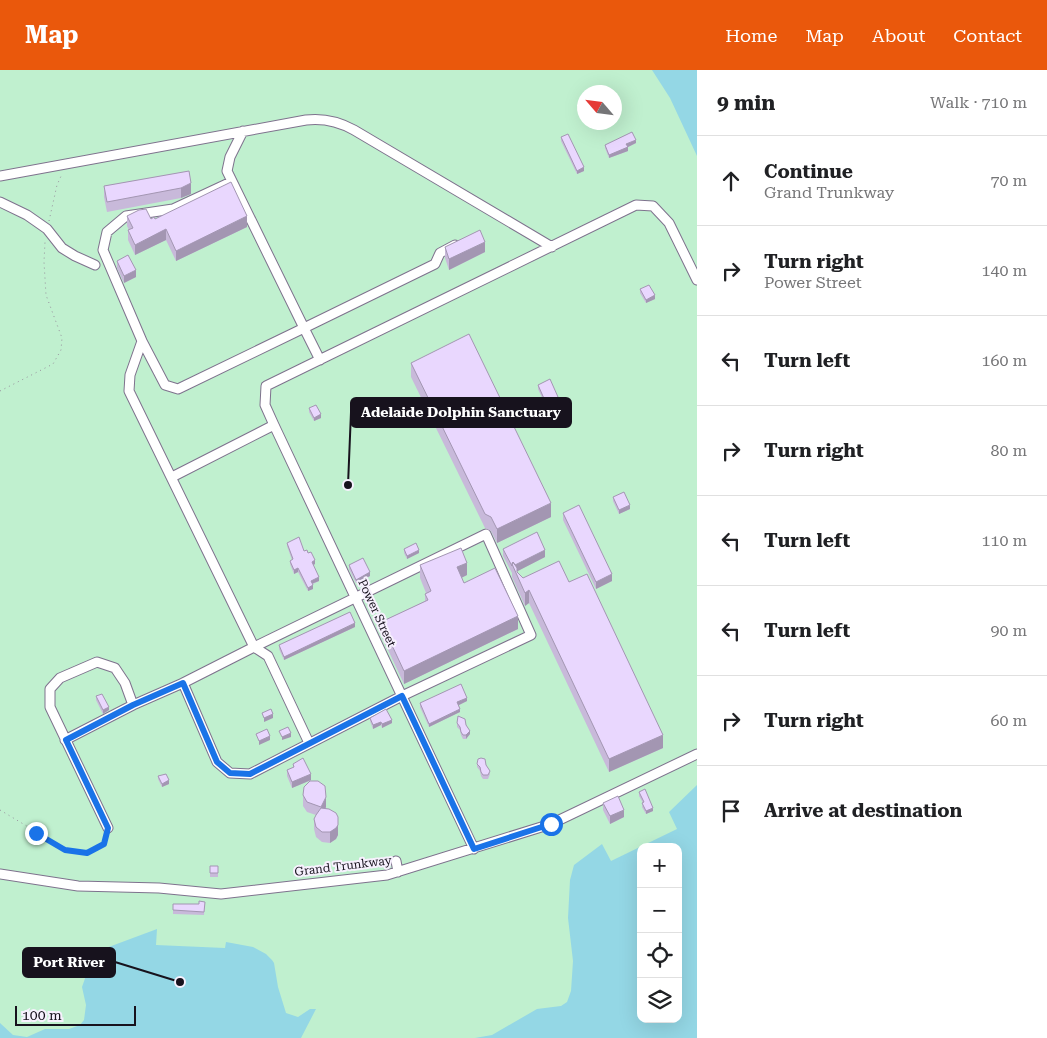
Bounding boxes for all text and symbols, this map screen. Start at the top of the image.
text: Map [25,21,79,49]
text: Home [725,25,777,46]
text: Map [805,25,844,46]
text: About [872,25,925,46]
text: Contact [953,25,1022,46]
north arrow [577,85,622,130]
text: 9 min [717,91,775,115]
text: Walk · 710 m [930,93,1027,112]
text: Continue [764,160,853,183]
icon: ahead [717,167,745,195]
text: 70 m [990,171,1027,190]
text: Grand Trunkway [764,183,894,202]
text: Turn right [764,250,864,273]
icon: right [717,257,745,285]
text: 140 m [981,261,1027,280]
text: Power Street [764,273,862,292]
icon: left [717,347,745,375]
text: Turn left [764,349,850,372]
text: 160 m [981,351,1027,370]
callout: Adelaide Dolphin Sanctuary [351,398,571,427]
text: Adelaide Dolphin Sanctuary [361,404,562,420]
icon: right [717,437,745,465]
text: Turn right [764,439,864,462]
text: 80 m [990,441,1027,460]
icon: left [717,527,745,555]
text: Turn left [764,529,850,552]
text: 110 m [981,531,1027,550]
street label: Power Street [355,577,399,650]
icon: left [717,617,745,645]
text: Turn left [764,619,850,642]
text: 90 m [990,621,1027,640]
icon: right [717,707,745,735]
text: Turn right [764,709,864,732]
text: 60 m [990,711,1027,730]
icon: arrive [717,797,745,825]
text: Arrive at destination [764,799,962,822]
route start [540,813,563,836]
route end [25,822,48,845]
map controls [637,843,682,1023]
button: + [637,843,682,888]
street label: Grand Trunkway [294,853,393,879]
button: − [637,888,682,933]
button: locate [637,933,682,978]
callout: Port River [23,948,115,977]
text: Port River [33,954,106,970]
button: layers [637,978,682,1023]
scale bar [15,1003,136,1026]
text: 100 m [22,1007,62,1023]

